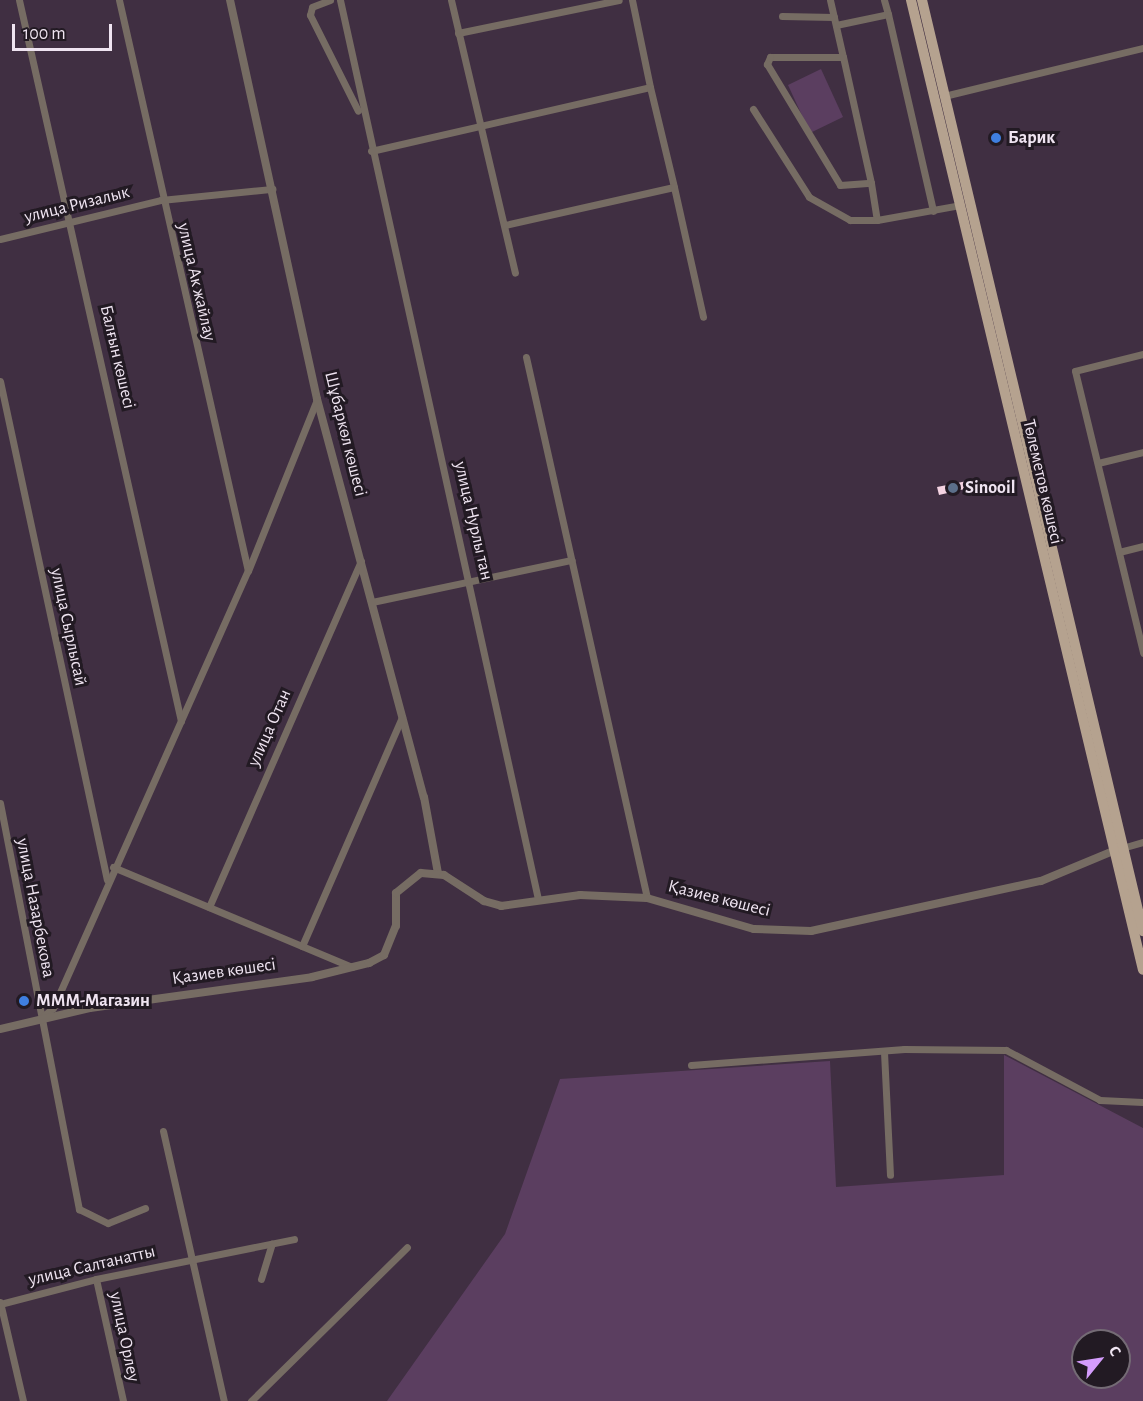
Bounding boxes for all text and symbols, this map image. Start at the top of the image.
scale bar [15,12,116,50]
text: 100 m [23,25,66,43]
place label: Барик [1008,127,1055,149]
marker: Барик [989,131,1003,145]
street label: улица Ризалык [22,182,132,228]
street label: улица Ак жайлау [172,221,220,343]
street label: Балғын көшесі [95,303,139,411]
street label: Шұбаркөл көшесі [319,369,371,499]
street label: Төлеметов көшесі [1017,418,1067,546]
street label: улица Нурлы тан [449,460,497,582]
place label: Sinooil [965,477,1015,499]
marker: Sinooil [946,481,960,495]
street label: улица Сырлысай [45,566,91,688]
street label: улица Отан [243,686,297,770]
street label: улица Назарбекова [11,837,59,979]
street label: Қазиев көшесі [666,876,772,922]
street label: Қазиев көшесі [171,954,277,990]
place label: МММ-Магазин [36,990,150,1012]
marker: МММ-Магазин [17,994,31,1008]
street label: улица Салтанатты [27,1241,157,1291]
street label: улица Орлеу [104,1290,144,1384]
north arrow [1071,1329,1131,1389]
text: С [1106,1343,1124,1359]

